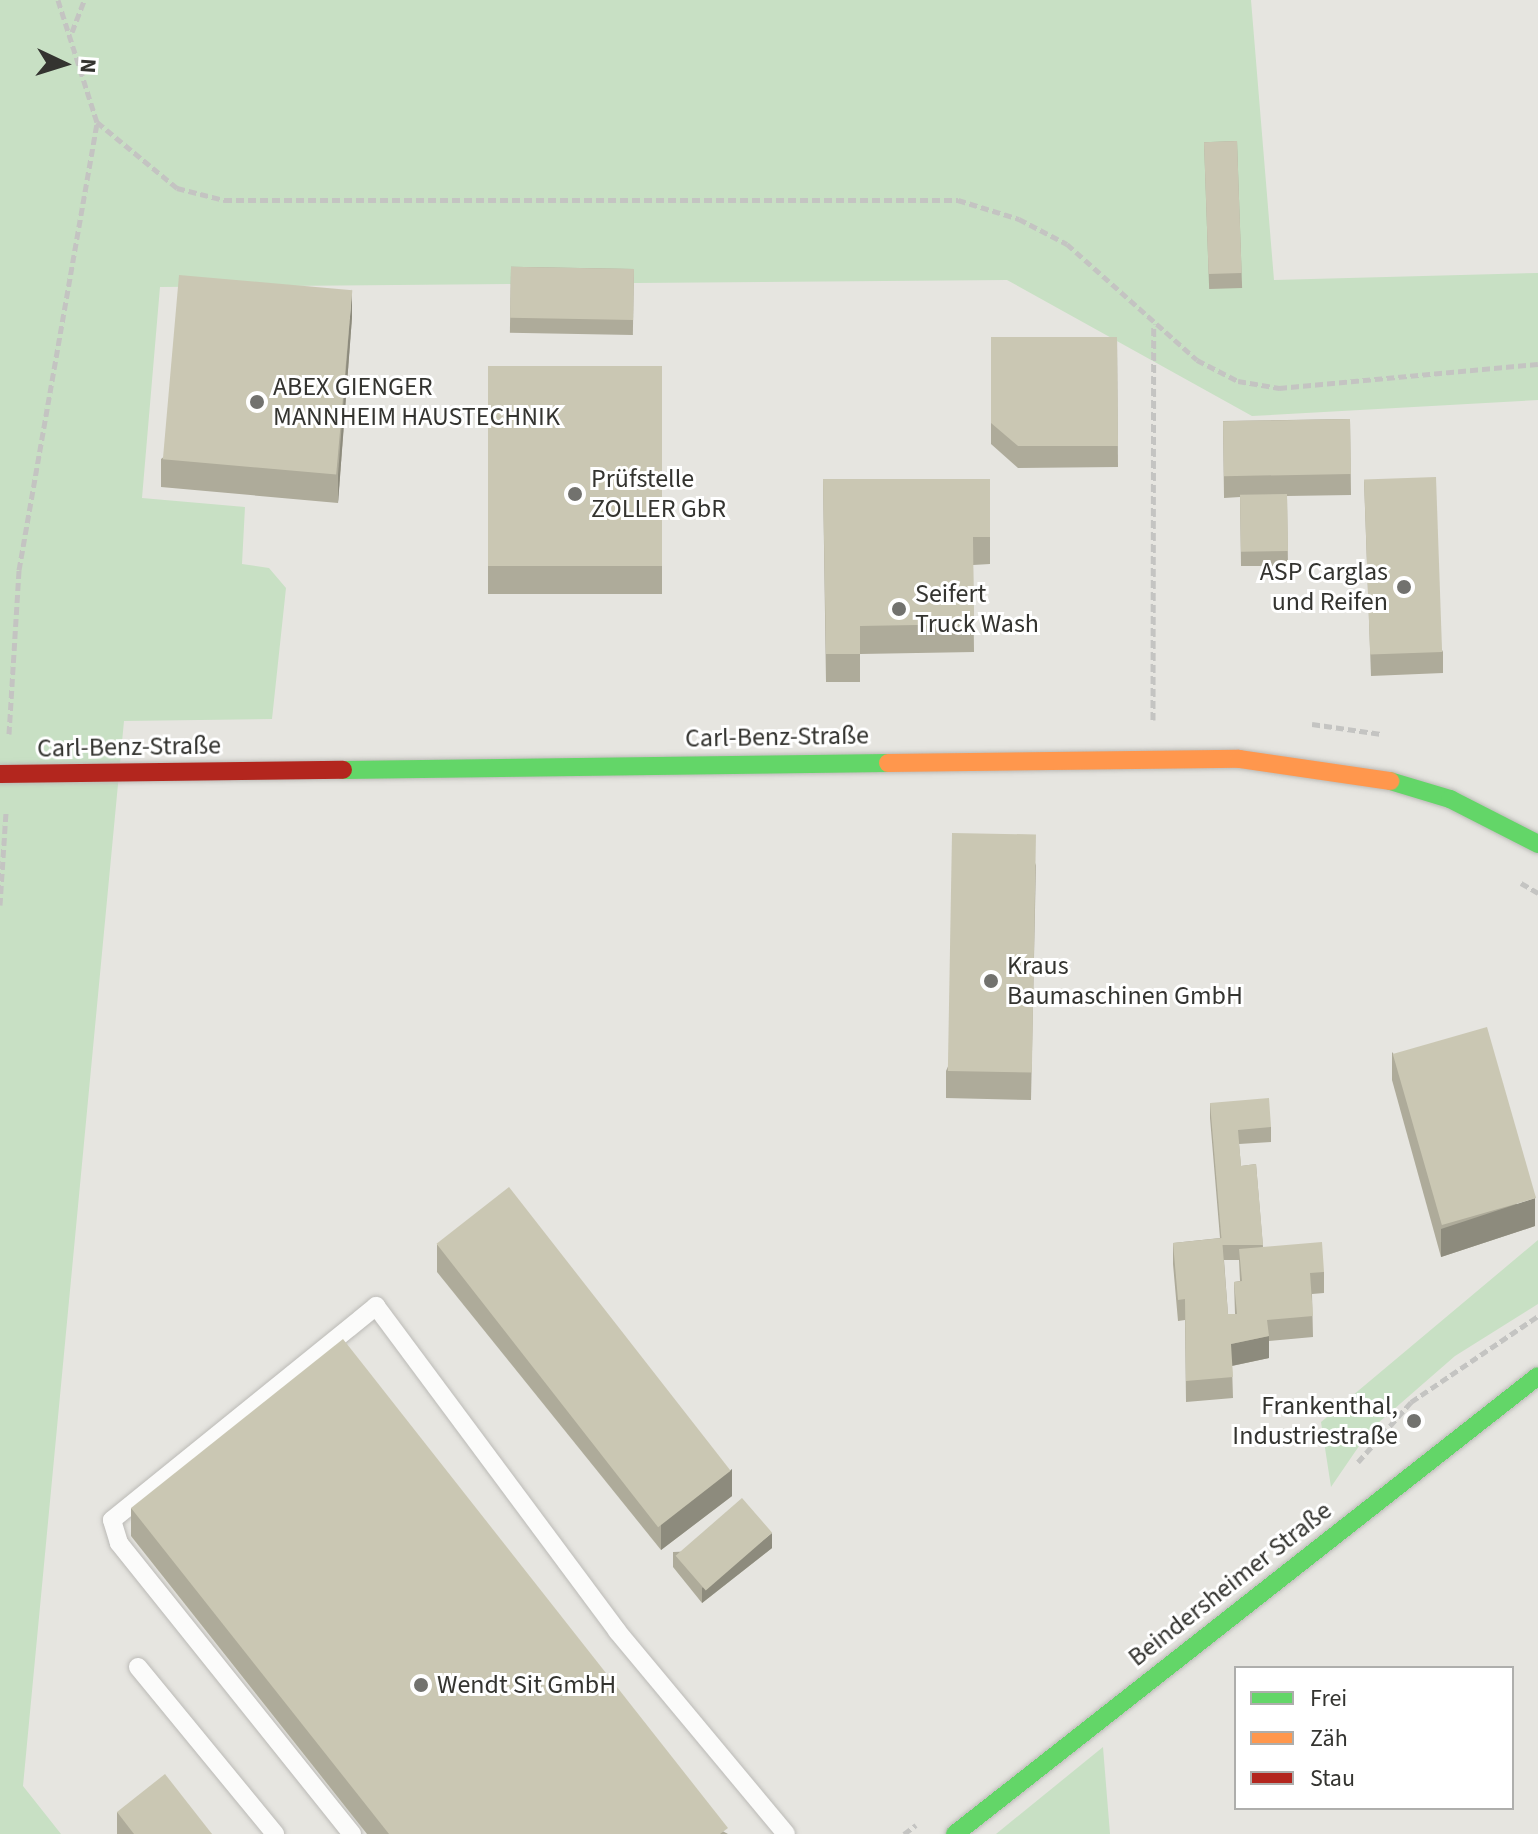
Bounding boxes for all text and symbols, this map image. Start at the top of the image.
north arrow [24,24,104,104]
text: N [71,57,104,74]
place label: ABEX GIENGER MANNHEIM HAUSTECHNIK [273,371,560,432]
marker: ABEX GIENGER MANNHEIM HAUSTECHNIK [248,393,266,411]
place label: Prüfstelle ZOLLER GbR [591,463,726,524]
marker: Prüfstelle ZOLLER GbR [566,485,584,503]
place label: ASP Carglas und Reifen [1260,556,1388,618]
place label: Seifert Truck Wash [915,578,1039,640]
marker: ASP Carglas und Reifen [1395,578,1413,596]
marker: Seifert Truck Wash [890,600,908,618]
street label: Carl-Benz-Straße [685,720,869,754]
street label: Carl-Benz-Straße [37,730,221,764]
place label: Kraus Baumaschinen GmbH [1007,950,1243,1012]
marker: Kraus Baumaschinen GmbH [982,972,1000,990]
place label: Frankenthal, Industriestraße [1232,1390,1398,1452]
marker: Frankenthal, Industriestraße [1405,1412,1423,1430]
street label: Beindersheimer Straße [1122,1495,1338,1673]
legend [1234,1666,1514,1810]
place label: Wendt Sit GmbH [437,1669,616,1701]
marker: Wendt Sit GmbH [412,1676,430,1694]
text: Frei [1310,1681,1347,1716]
text: Zäh [1310,1721,1348,1756]
text: Stau [1310,1761,1355,1796]

